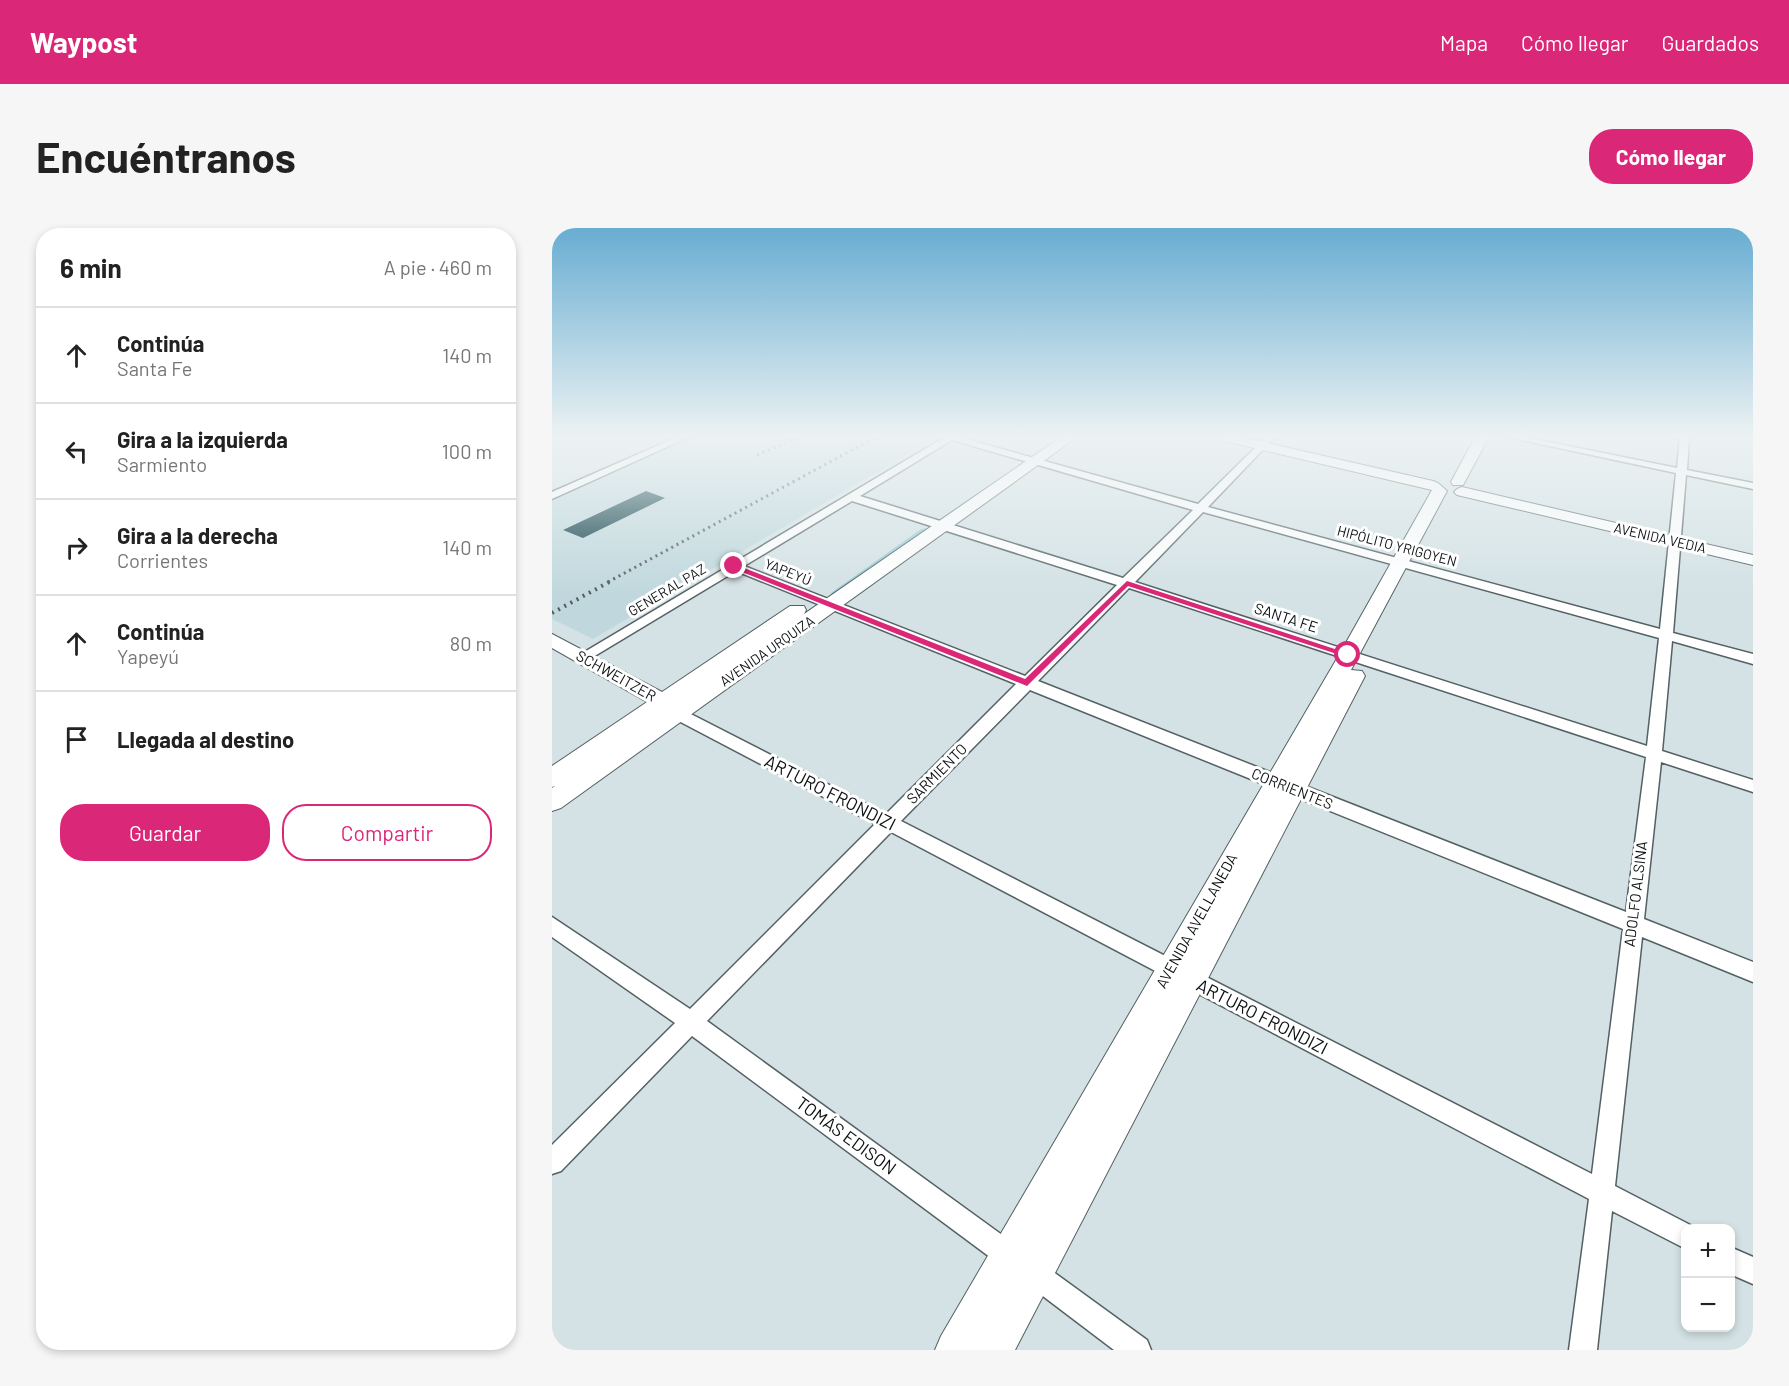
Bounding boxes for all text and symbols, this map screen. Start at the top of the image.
text: Waypost [30,25,137,59]
text: Mapa [1440,30,1488,55]
text: Cómo llegar [1521,30,1628,55]
text: Guardados [1661,30,1759,55]
button: Cómo llegar [1589,129,1753,184]
text: Encuéntranos [36,131,296,181]
text: 6 min [60,252,122,283]
text: A pie · 460 m [384,255,492,279]
text: Continúa [117,330,204,356]
icon: ahead [60,339,93,372]
text: 140 m [442,343,492,367]
text: Santa Fe [117,356,192,380]
text: Gira a la izquierda [117,426,288,452]
icon: left [60,435,93,468]
text: 100 m [442,439,492,463]
text: Sarmiento [117,452,207,476]
street label: AVENIDA VEDIA [1612,519,1708,557]
street label: HIPÓLITO YRIGOYEN [1335,521,1459,570]
text: Gira a la derecha [117,522,278,548]
icon: right [60,531,93,564]
text: 140 m [442,535,492,559]
text: Corrientes [117,548,208,572]
route end [720,552,746,578]
street label: YAPEYÚ [762,554,814,589]
street label: GENERAL PAZ [625,560,709,619]
street label: SANTA FE [1252,598,1320,636]
street label: AVENIDA URQUIZA [716,611,818,690]
text: Continúa [117,618,204,644]
icon: ahead [60,627,93,660]
text: 80 m [450,631,492,655]
route start [1334,641,1360,667]
text: Yapeyú [117,644,179,668]
street label: SCHWEITZER [573,646,660,704]
icon: arrive [60,723,93,756]
text: Llegada al destino [117,726,294,752]
street label: SARMIENTO [902,739,970,807]
street label: ARTURO FRONDIZI [761,750,900,835]
street label: CORRIENTES [1249,764,1336,813]
button: Guardar [60,804,270,861]
button: Compartir [282,804,492,861]
street label: ADOLFO ALSINA [1620,840,1650,948]
street label: AVENIDA AVELLANEDA [1152,850,1241,991]
street label: ARTURO FRONDIZI [1193,974,1332,1059]
street label: TOMÁS EDISON [792,1091,901,1179]
map controls [1681,1224,1735,1332]
button: + [1681,1224,1735,1278]
button: − [1681,1278,1735,1332]

